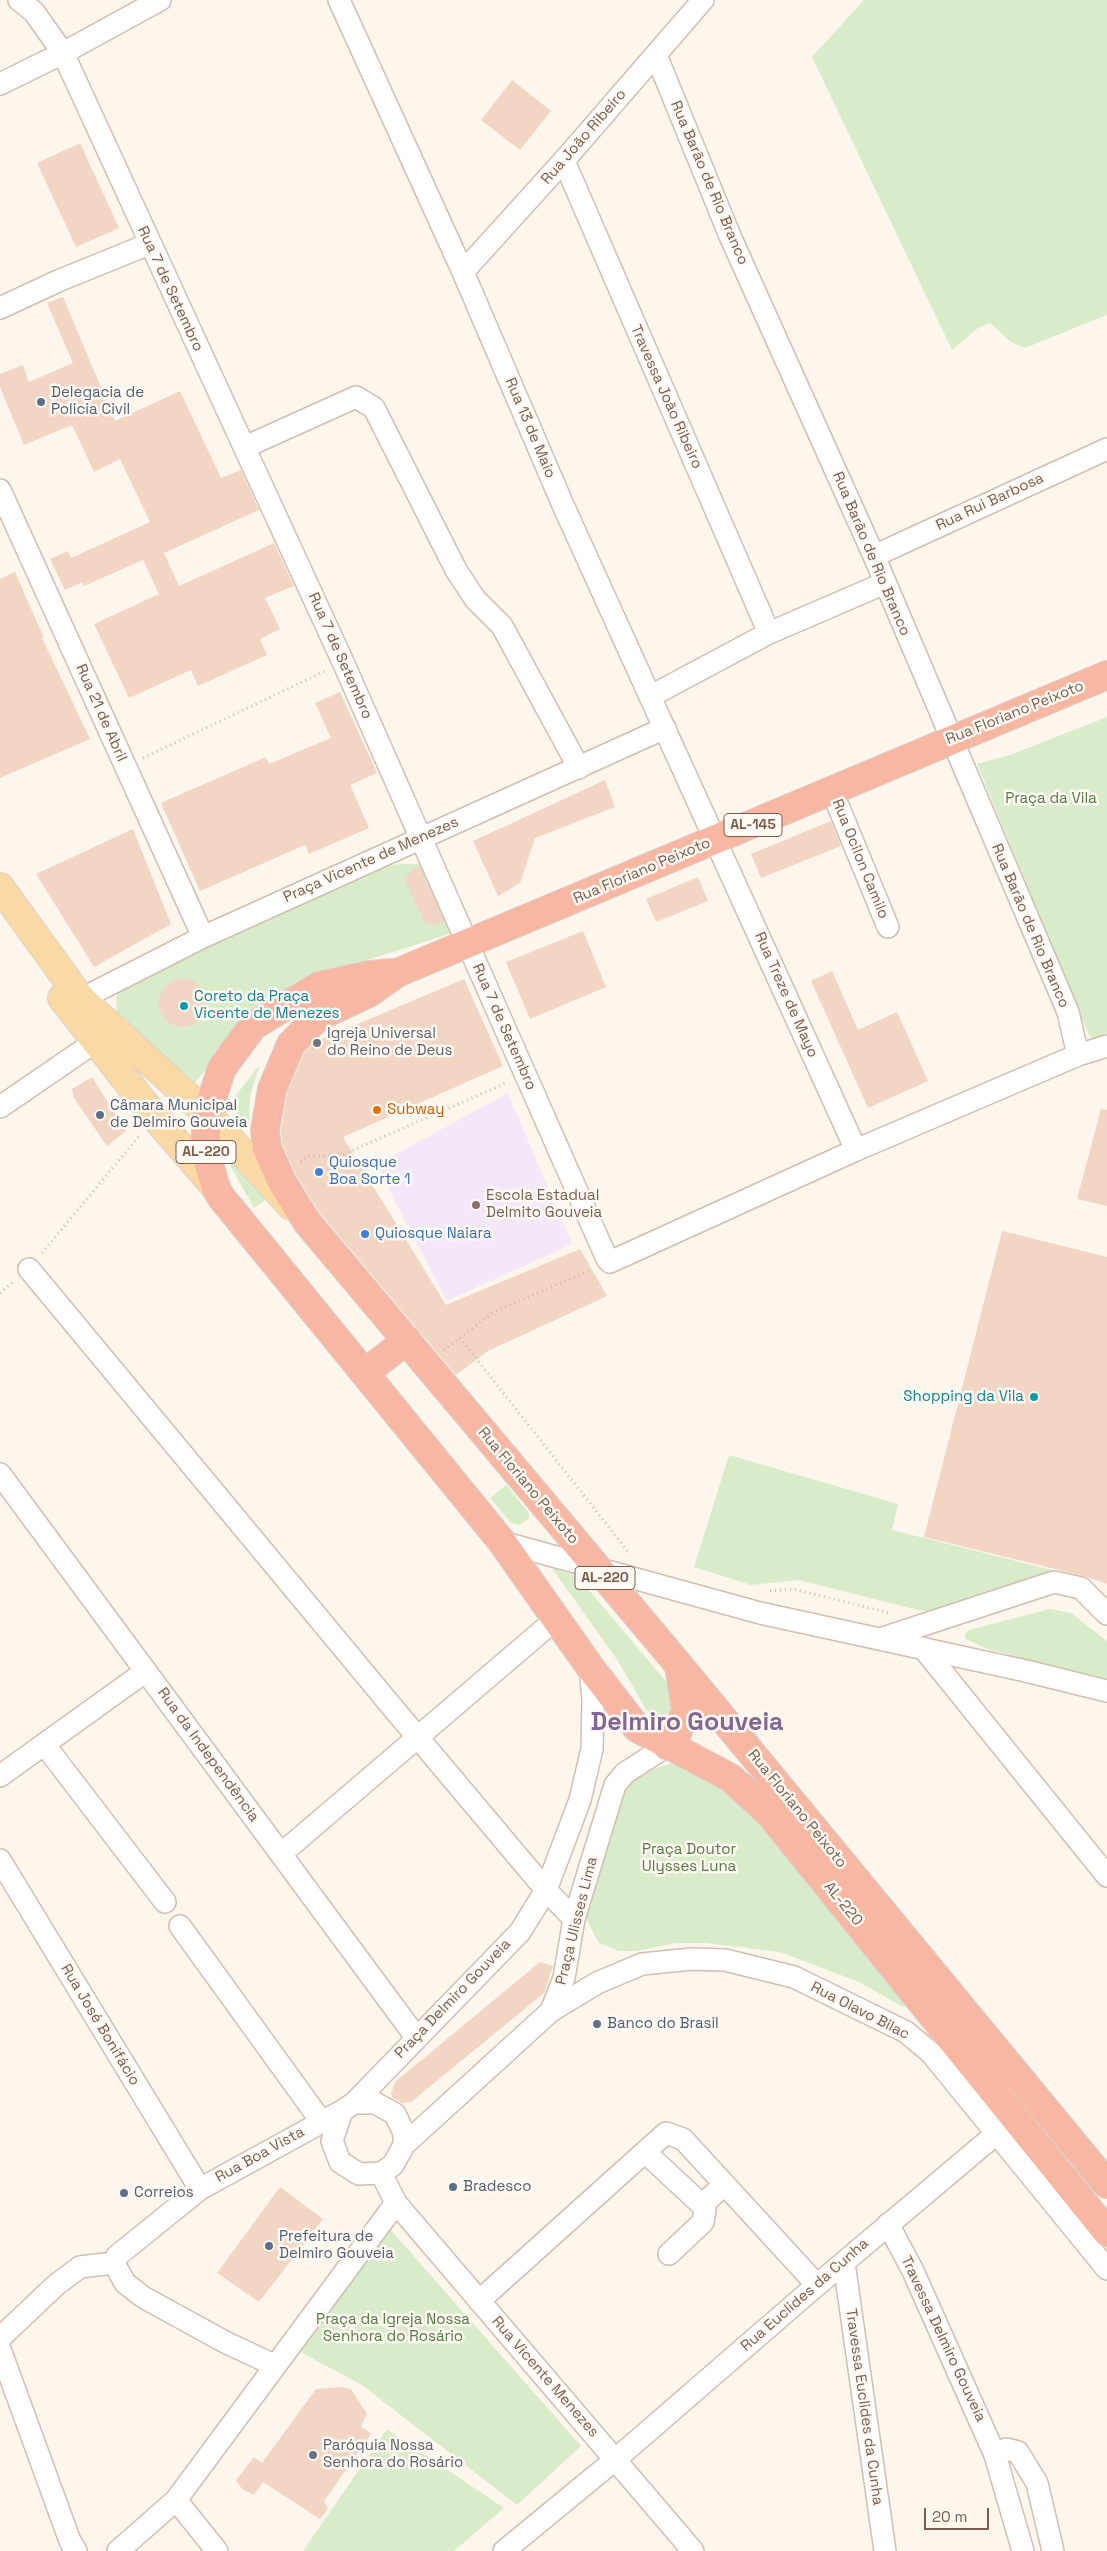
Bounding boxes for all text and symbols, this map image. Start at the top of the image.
street label: Rua João Ribeiro [538,86,630,188]
street label: Rua Barão de Rio Branco [666,98,752,268]
street label: Rua 7 de Setembro [133,223,207,355]
street label: Travessa João Ribeiro [626,322,706,472]
street label: Rua 13 de Maio [501,375,559,481]
place label: Delegacia de Policia Civil [51,384,144,419]
marker: Delegacia de Policia Civil [35,396,47,408]
street label: Rua Barão de Rio Branco [828,469,914,639]
street label: Rua Rui Barbosa [933,469,1047,535]
street label: Rua 7 de Setembro [304,590,376,722]
street label: Rua 21 de Abril [71,661,131,765]
street label: Rua Floriano Peixoto [943,677,1087,749]
park label: Praça da Vila [1005,790,1097,808]
street label: Rua Ocilon Camilo [828,796,892,922]
street label: Praça Vicente de Menezes [281,813,461,907]
road number: AL-145 [724,814,782,836]
street label: Rua Floriano Peixoto [571,834,713,908]
street label: Rua Barão de Rio Branco [987,841,1073,1011]
street label: Rua Treze de Mayo [750,930,822,1060]
street label: Rua 7 de Setembro [468,961,540,1093]
place label: Coreto da Praça Vicente de Menezes [194,988,340,1023]
marker: Coreto da Praça Vicente de Menezes [178,1000,190,1012]
place label: Igreja Universal do Reino de Deus [327,1025,452,1060]
marker: Igreja Universal do Reino de Deus [311,1037,323,1049]
place label: Câmara Municipal de Delmiro Gouveia [110,1097,247,1132]
place label: Subway [387,1101,444,1119]
marker: Subway [371,1104,383,1116]
marker: Câmara Municipal de Delmiro Gouveia [94,1109,106,1121]
road number: AL-220 [176,1140,236,1164]
place label: Quiosque Boa Sorte 1 [329,1154,410,1189]
marker: Quiosque Boa Sorte 1 [313,1166,325,1178]
place label: Escola Estadual Delmito Gouveia [486,1187,602,1222]
marker: Escola Estadual Delmito Gouveia [470,1199,482,1211]
place label: Quiosque Naiara [375,1225,492,1243]
marker: Quiosque Naiara [359,1228,371,1240]
place label: Shopping da Vila [903,1388,1024,1406]
marker: Shopping da Vila [1028,1391,1040,1403]
street label: Rua Floriano Peixoto [474,1424,582,1548]
road number: AL-220 [575,1566,635,1590]
street label: Rua da Independência [153,1684,263,1826]
district label: Delmiro Gouveia [591,1708,783,1738]
street label: Rua Floriano Peixoto [744,1746,850,1872]
park label: Praça Doutor Ulysses Luna [642,1841,736,1876]
street label: Praça Ulisses Lima [552,1855,602,1987]
street label: AL-220 [820,1878,866,1930]
street label: Praça Delmiro Gouveia [391,1935,515,2063]
street label: Rua José Bonifácio [57,1961,143,2089]
street label: Rua Olavo Bilac [808,1978,912,2044]
place label: Banco do Brasil [607,2015,719,2033]
marker: Banco do Brasil [591,2018,603,2030]
street label: Rua Boa Vista [212,2123,308,2187]
place label: Bradesco [463,2178,531,2196]
marker: Bradesco [447,2181,459,2193]
place label: Correios [134,2184,194,2202]
marker: Correios [118,2187,130,2199]
place label: Prefeitura de Delmiro Gouveia [279,2228,394,2263]
street label: Rua Euclides da Cunha [737,2235,873,2355]
marker: Prefeitura de Delmiro Gouveia [263,2240,275,2252]
street label: Travessa Delmiro Gouveia [897,2253,989,2425]
street label: Travessa Euclides da Cunha [841,2308,887,2506]
park label: Praça da Igreja Nossa Senhora do Rosário [316,2311,470,2346]
street label: Rua Vicente Menezes [488,2313,602,2441]
place label: Paróquia Nossa Senhora do Rosário [323,2437,463,2472]
marker: Paróquia Nossa Senhora do Rosário [307,2449,319,2461]
scale bar [927,2498,992,2530]
text: 20 m [932,2507,967,2526]

